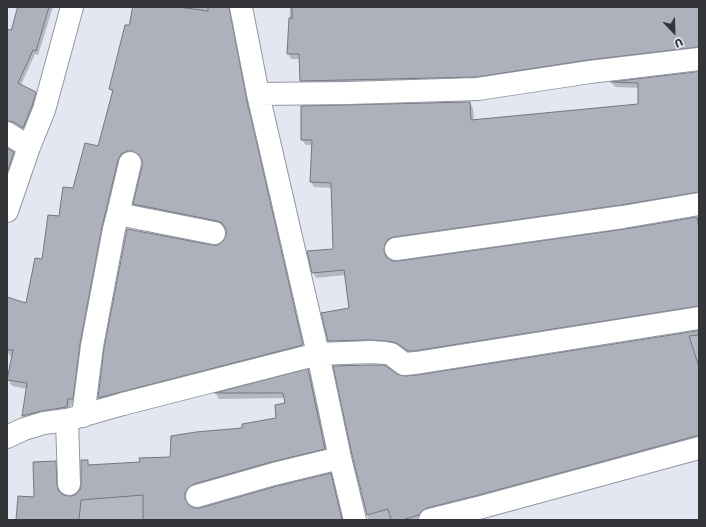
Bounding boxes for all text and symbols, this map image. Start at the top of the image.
north arrow [654,12,694,52]
text: U [672,34,685,52]

